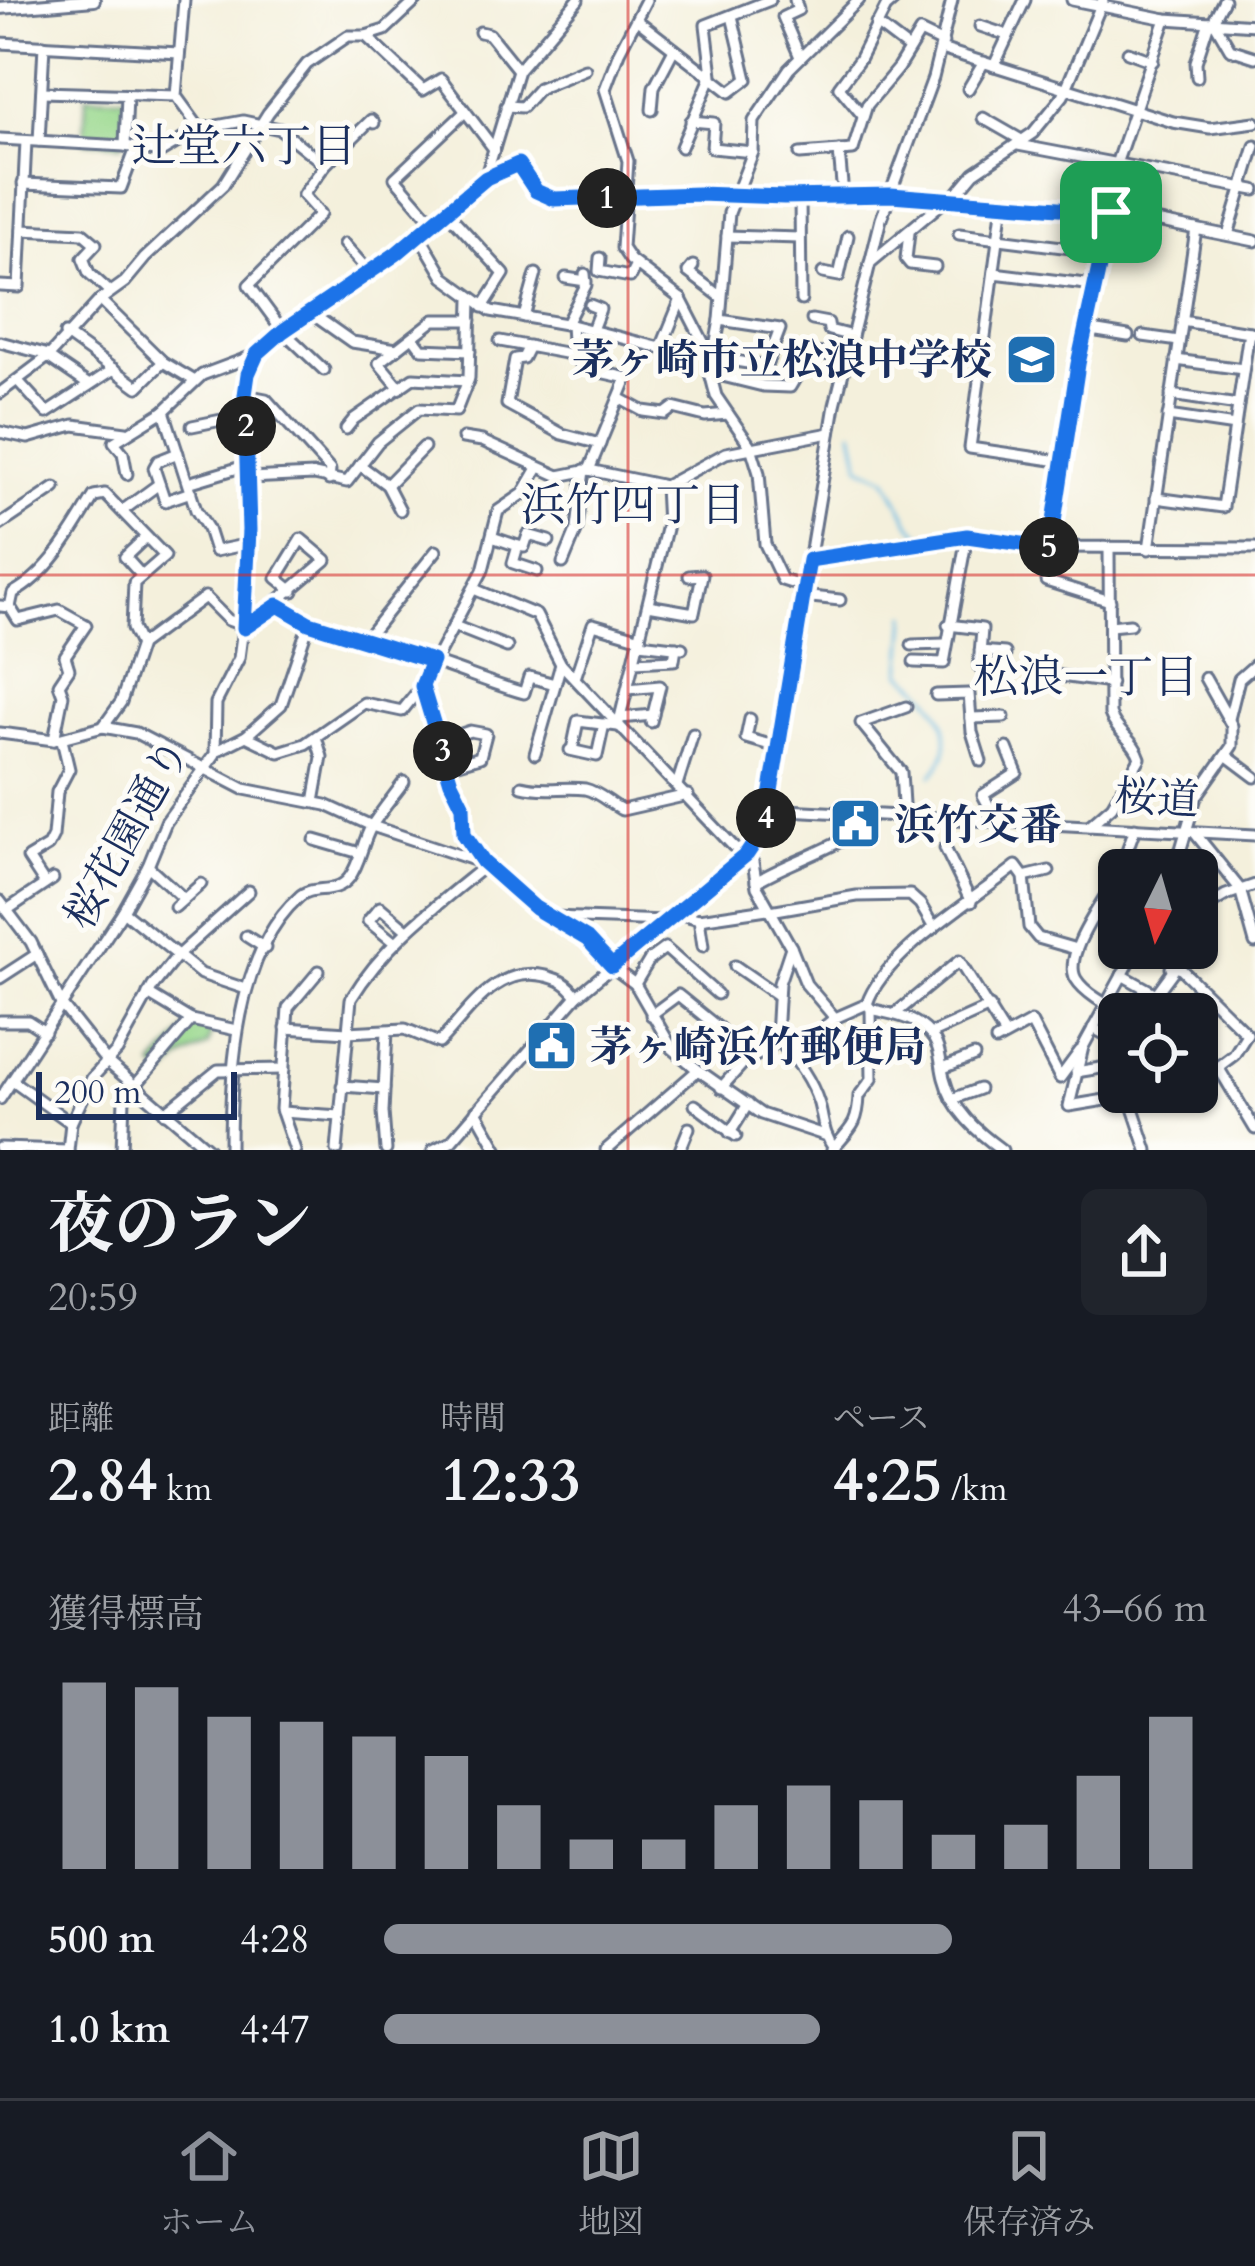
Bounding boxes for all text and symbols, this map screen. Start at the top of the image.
district label: 辻堂六丁目 [131,116,357,177]
pin [1060,161,1162,263]
pin: 1 [577,168,637,228]
text: 1 [599,175,615,220]
icon: arrive [1078,179,1144,245]
school or university icon: 茅ヶ崎市立松浪中学校 [1003,331,1059,387]
place label: 茅ヶ崎市立松浪中学校 [572,332,992,389]
pin: 2 [216,396,276,456]
text: 2 [238,403,254,448]
district label: 浜竹四丁目 [520,475,746,536]
pin: 5 [1019,517,1079,577]
text: 5 [1041,524,1057,569]
district label: 松浪一丁目 [973,647,1199,708]
pin: 3 [413,721,473,781]
street label: 桜花園通り [51,728,203,939]
text: 3 [435,728,451,773]
street label: 桜道 [1113,768,1200,829]
pin: 4 [736,788,796,848]
text: 4 [758,795,774,840]
public building icon: 浜竹交番 [827,796,883,852]
place label: 浜竹交番 [894,797,1062,854]
north arrow [1098,849,1218,969]
map controls [1098,849,1218,1113]
button: locate [1098,993,1218,1113]
public building icon: 茅ヶ崎浜竹郵便局 [523,1018,579,1074]
place label: 茅ヶ崎浜竹郵便局 [590,1019,926,1076]
scale bar [36,1066,237,1119]
text: 200 m [54,1070,141,1115]
text: 夜のラン [48,1181,312,1270]
button: share [1081,1189,1207,1315]
text: 20:59 [48,1271,138,1324]
text: 距離 [48,1396,114,1441]
text: 時間 [440,1396,506,1441]
text: ペース [833,1396,930,1441]
text: 2.84 [48,1441,158,1522]
text: 12:33 [440,1441,581,1522]
text: 4:25 [833,1441,942,1522]
text: km [158,1467,212,1512]
text: /km [942,1467,1007,1512]
text: 43–66 m [1062,1582,1207,1635]
text: 獲得標高 [48,1588,204,1641]
text: 500 m [48,1913,154,1966]
text: 4:28 [240,1913,310,1966]
text: 1.0 km [48,2003,170,2056]
text: 4:47 [240,2003,310,2056]
tab: ホーム [160,2123,259,2245]
tab: 地図 [578,2123,644,2245]
tab: 保存済み [963,2123,1095,2245]

